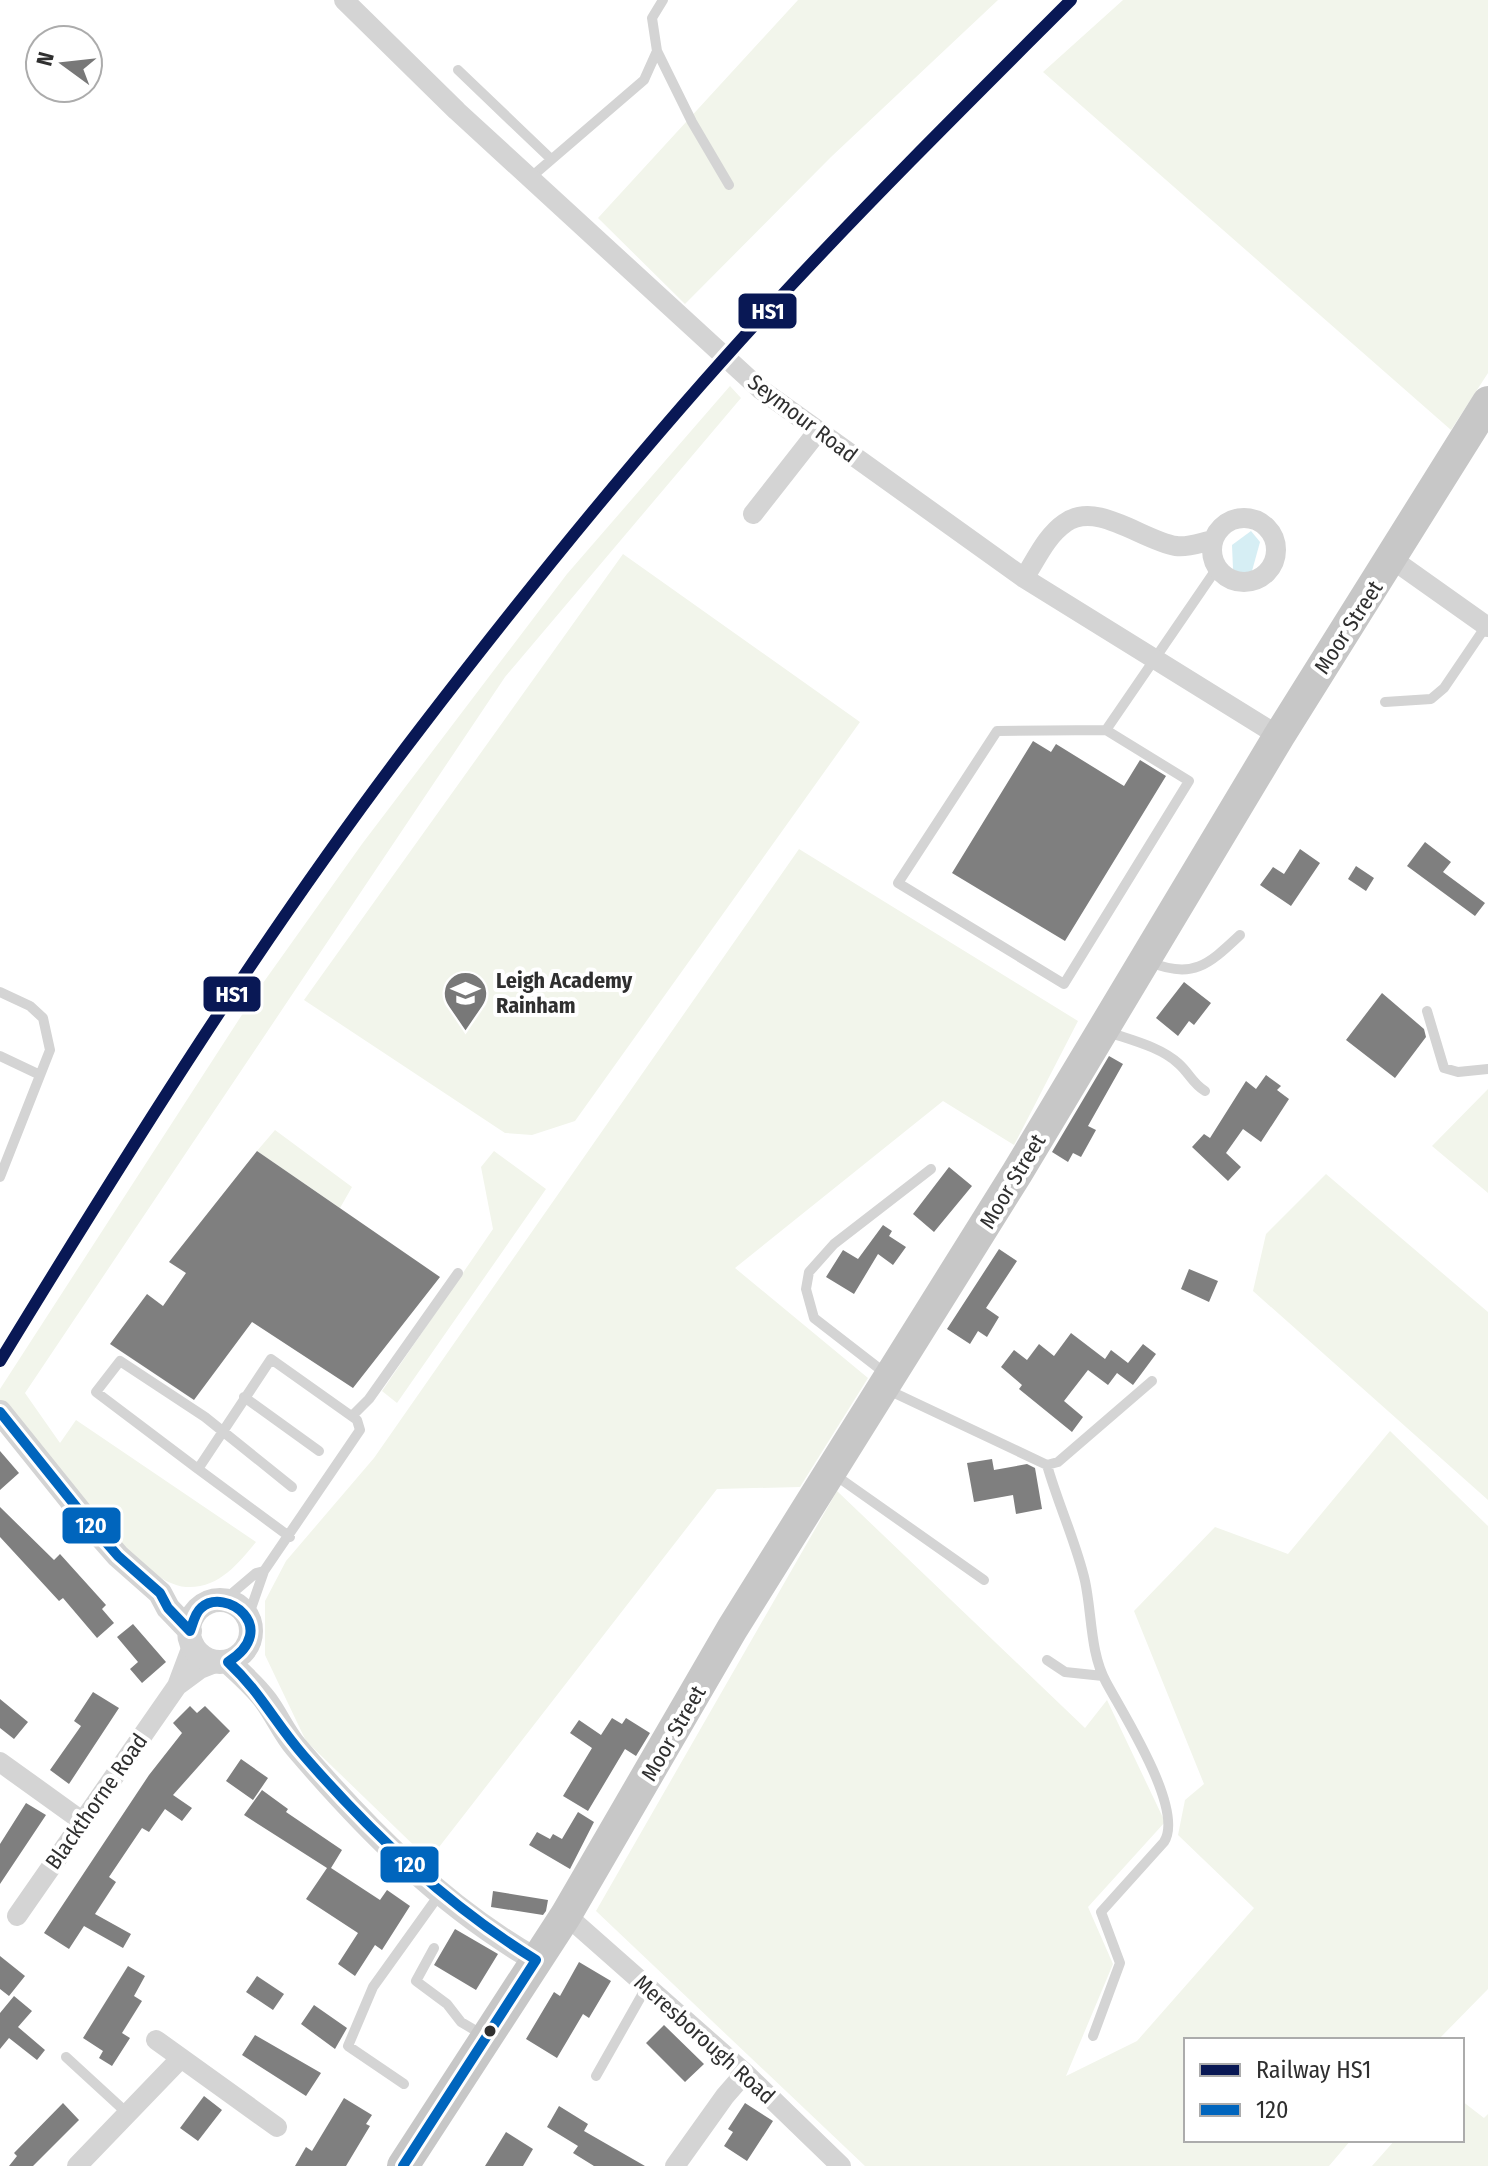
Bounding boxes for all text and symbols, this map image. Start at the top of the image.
north arrow [24,24,104,104]
text: N [30,49,60,69]
line badge: HS1 [737,292,798,330]
text: HS1 [751,298,785,325]
street label: Seymour Road [743,369,863,468]
street label: Moor Street [1308,575,1389,679]
place label: Leigh Academy Rainham [496,967,633,1019]
school or university icon: Leigh Academy Rainham [441,969,489,1032]
line badge: HS1 [202,975,262,1013]
text: HS1 [215,981,249,1008]
street label: Moor Street [974,1128,1052,1234]
line badge: 120 [61,1506,122,1545]
text: 120 [75,1512,107,1539]
street label: Moor Street [635,1680,712,1786]
street label: Blackthorne Road [40,1728,153,1874]
line badge: 120 [379,1845,440,1884]
text: 120 [394,1851,426,1878]
street label: Meresborough Road [629,1969,781,2110]
unlabelled marker [482,2023,498,2039]
legend [1184,2038,1464,2142]
text: Railway HS1 [1256,2056,1371,2084]
text: 120 [1256,2096,1288,2124]

